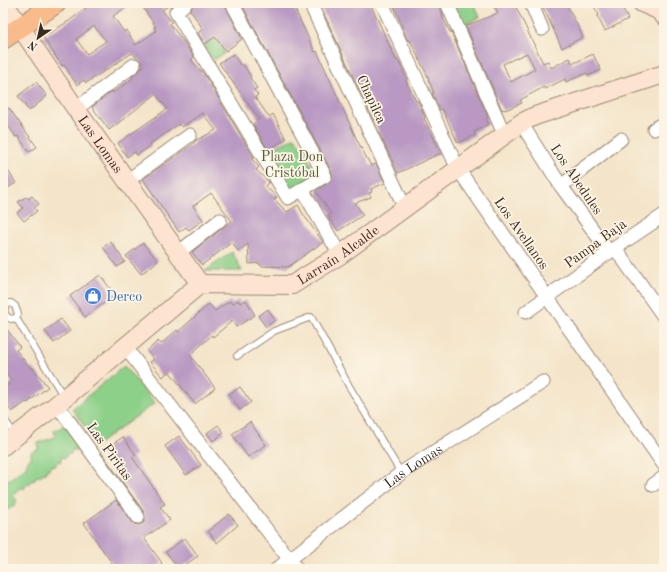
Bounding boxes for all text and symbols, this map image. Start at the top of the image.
north arrow [18,18,58,58]
text: N [26,38,40,52]
street label: Chapilca [354,73,388,126]
street label: Las Lomas [75,113,125,176]
street label: Los Abedules [548,142,605,217]
park label: Plaza Don Cristóbal [261,150,324,180]
street label: Los Avellanos [491,195,551,272]
street label: Pampa Baja [562,217,629,271]
street label: Larraín Alcalde [295,223,382,288]
shop icon: Derco [83,286,103,306]
place label: Derco [106,290,142,304]
street label: Las Piritas [84,420,135,483]
street label: Las Lomas [382,442,445,491]

